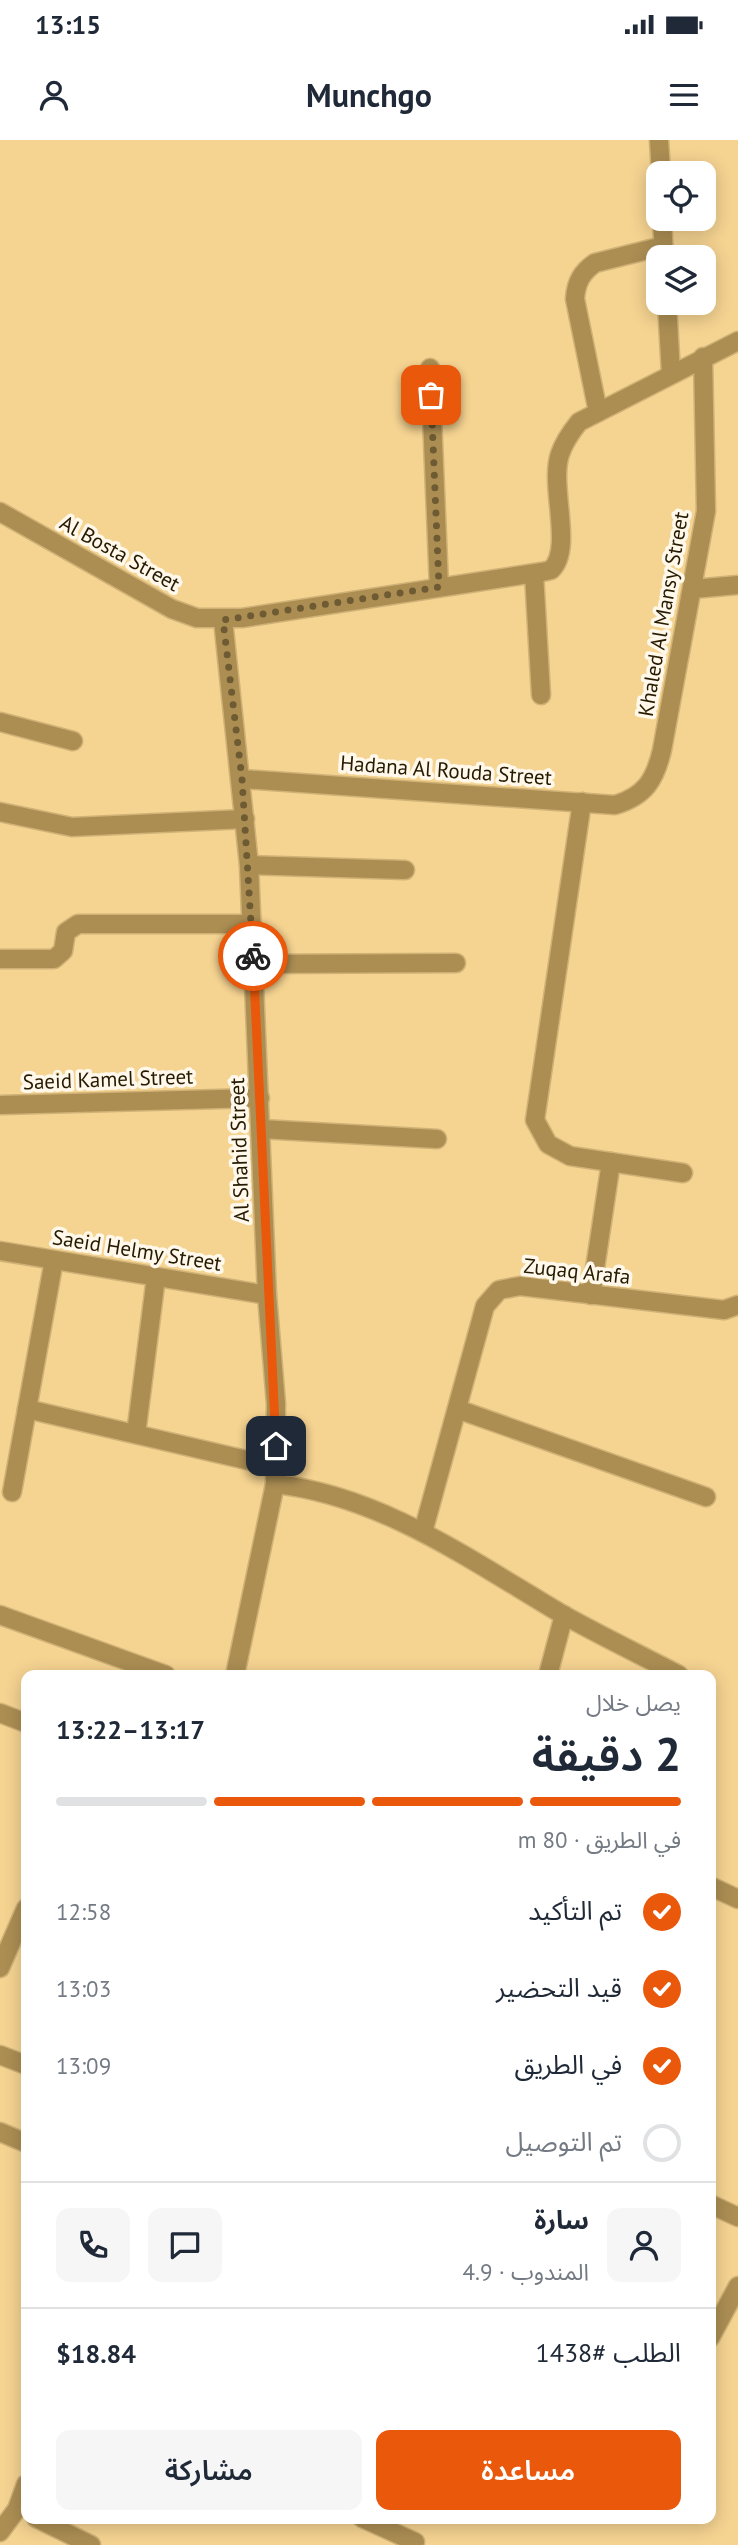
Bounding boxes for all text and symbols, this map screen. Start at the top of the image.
text: 13:15 [35,8,101,41]
text: Munchgo [306,74,432,116]
icon: person [35,76,73,114]
icon: menu [665,76,703,114]
map controls [646,161,716,315]
button: locate [646,161,716,231]
button: layers [646,245,716,315]
pin [401,365,461,425]
icon: bag [412,376,450,414]
street label: Al Bosta Street [55,509,185,597]
street label: Khaled Al Mansy Street [632,510,694,718]
street label: Hadana Al Rouda Street [339,749,553,791]
courier [218,921,288,991]
icon: bike [234,937,272,975]
street label: Saeid Kamel Street [22,1063,194,1095]
street label: Al Shahid Street [223,1077,255,1223]
street label: Saeid Helmy Street [50,1223,224,1277]
street label: Zuqaq Arafa [522,1252,632,1290]
pin [246,1416,306,1476]
icon: home [257,1427,295,1465]
text: يصل خلال [586,1688,681,1717]
text: 13:17–13:22 [56,1713,205,1746]
text: 2 دقيقة [532,1724,681,1784]
text: في الطريق · 80 m [518,1825,681,1854]
icon: check [643,1893,681,1931]
text: تم التأكيد [528,1894,622,1927]
text: 12:58 [56,1897,111,1926]
icon: check [643,1970,681,2008]
text: قيد التحضير [496,1971,622,2004]
text: 13:03 [56,1974,111,2003]
icon: check [643,2047,681,2085]
text: في الطريق [515,2048,622,2081]
text: 13:09 [56,2051,111,2080]
text: تم التوصيل [506,2125,622,2158]
text: سارة [534,2203,589,2236]
button: phone [56,2208,130,2282]
button: chat [148,2208,222,2282]
button: person [607,2208,681,2282]
text: المندوب · 4.9 [463,2257,589,2286]
text: الطلب #1438 [536,2336,681,2369]
text: $18.84 [56,2337,136,2370]
button: مشاركة [56,2430,362,2510]
button: مساعدة [376,2430,681,2510]

